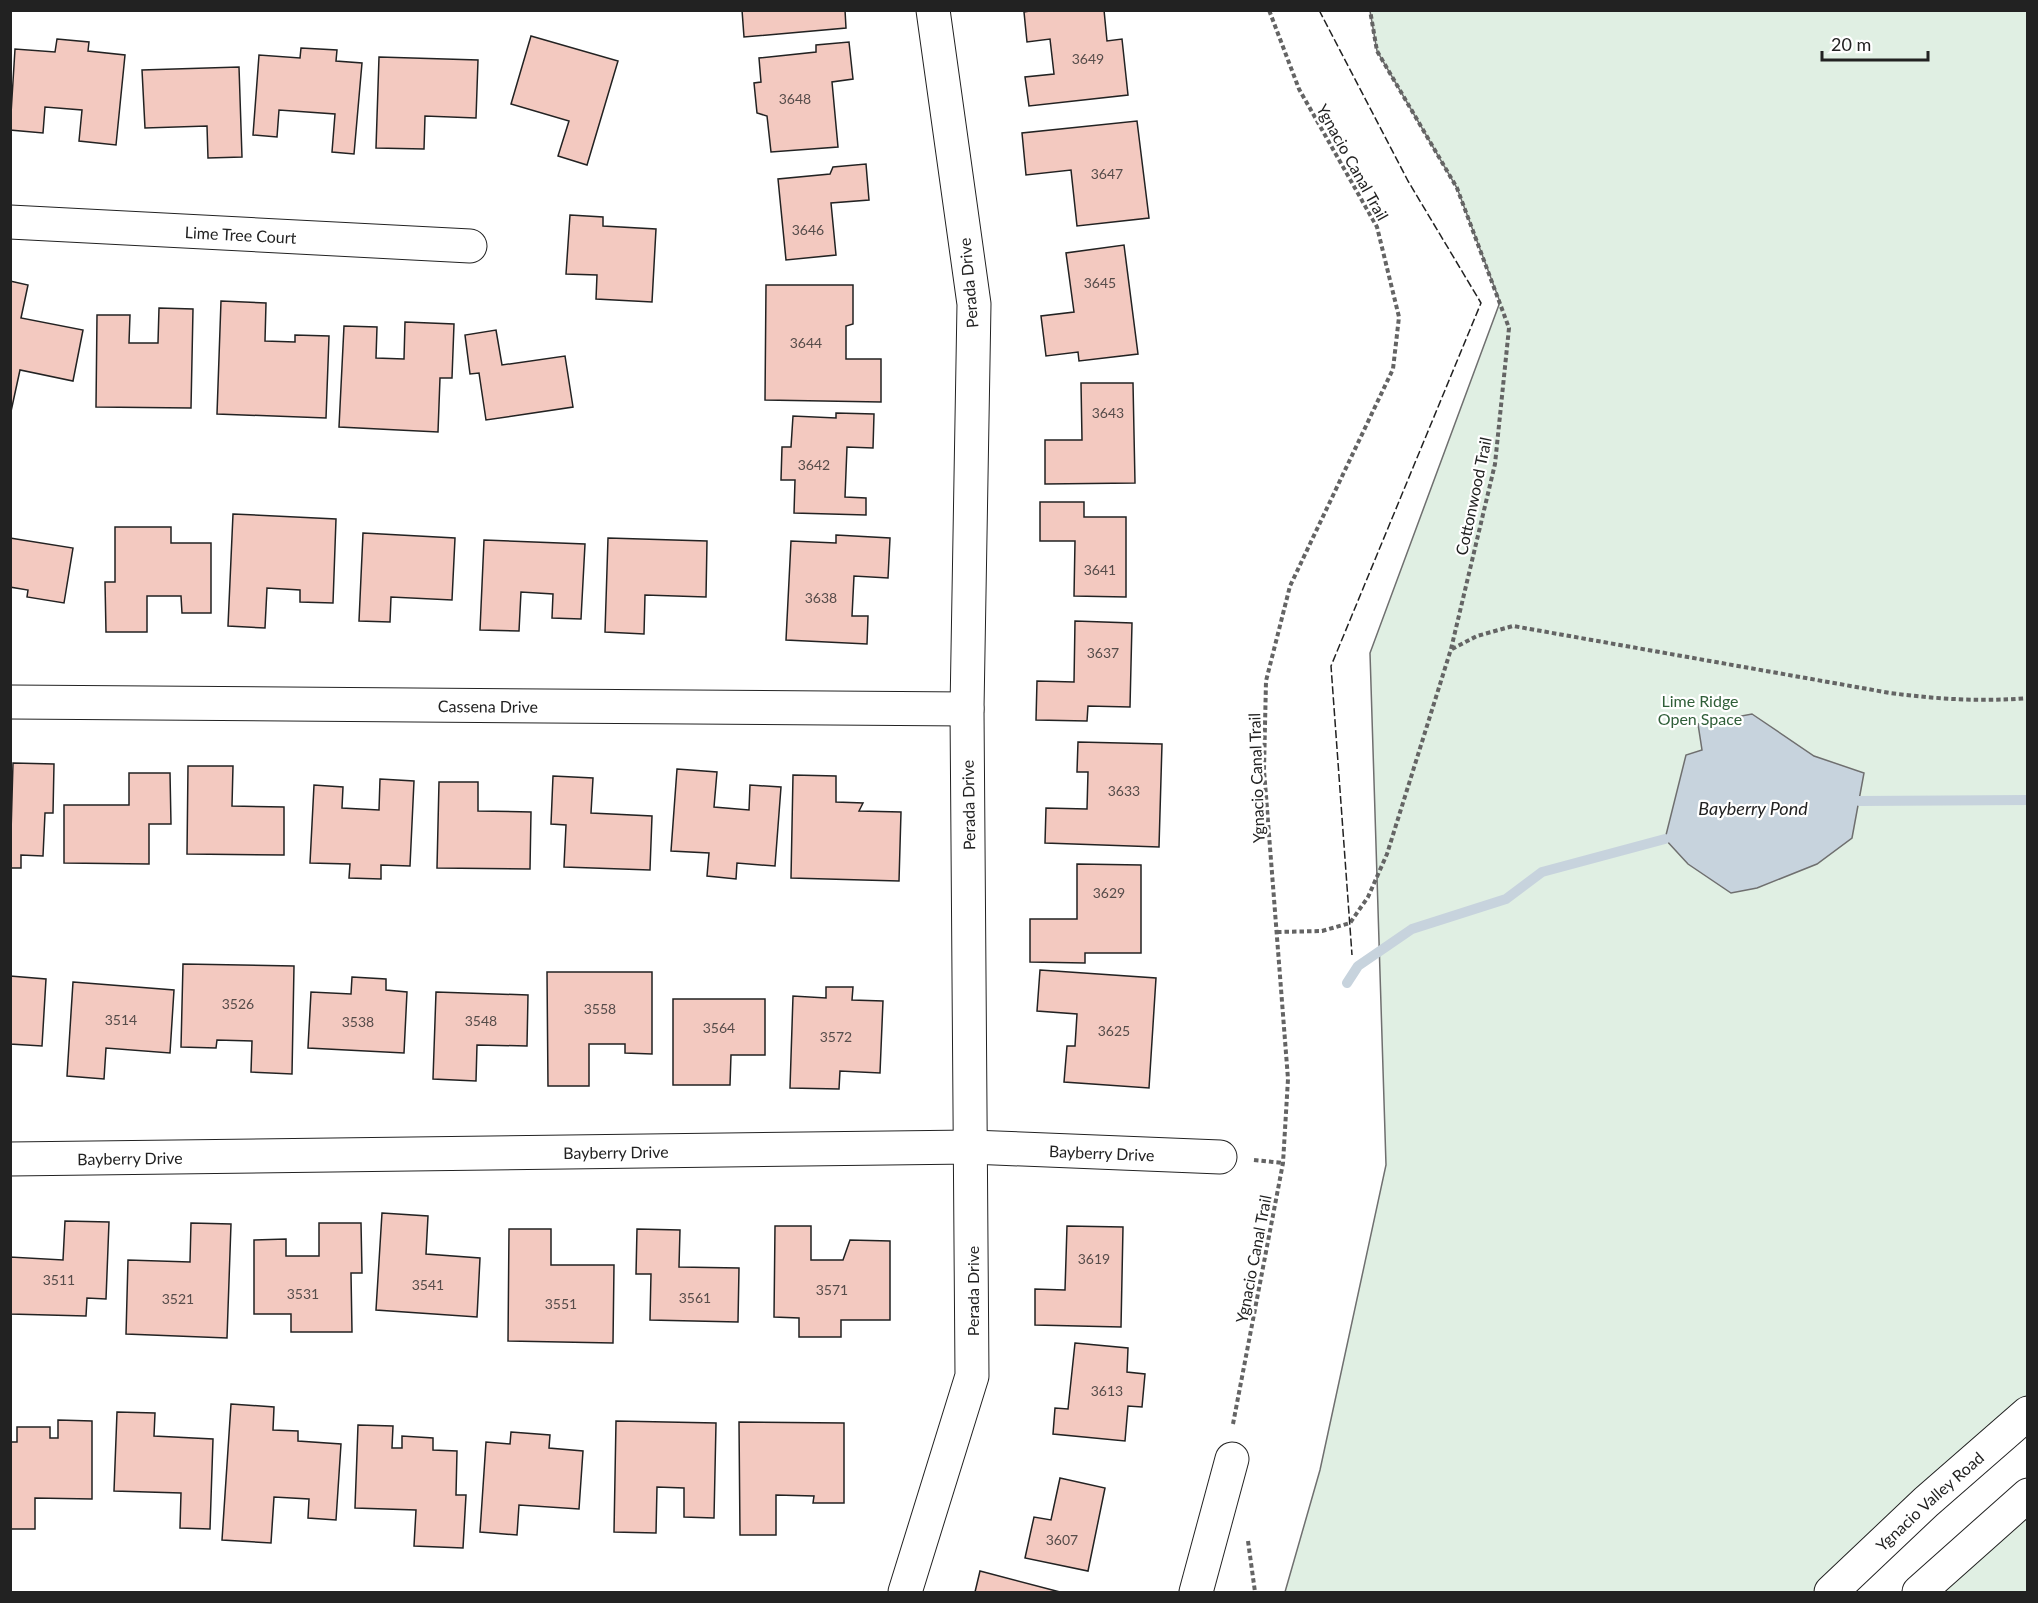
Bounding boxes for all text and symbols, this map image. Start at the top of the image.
scale bar [1822,24,1928,62]
text: 20 m [1831,33,1871,55]
house number: 3649 [1072,50,1104,67]
house number: 3648 [779,90,811,107]
street label: Ygnacio Canal Trail [1313,100,1393,224]
house number: 3647 [1091,165,1123,182]
house number: 3646 [792,221,824,238]
street label: Lime Tree Court [184,222,297,246]
street label: Perada Drive [955,237,981,329]
house number: 3645 [1084,274,1116,291]
house number: 3644 [790,334,822,351]
house number: 3643 [1092,404,1124,421]
street label: Cottonwood Trail [1451,435,1495,557]
house number: 3642 [798,456,830,473]
house number: 3641 [1084,561,1116,578]
house number: 3638 [805,589,837,606]
house number: 3637 [1087,644,1119,661]
park label: Lime Ridge Open Space [1658,691,1742,728]
street label: Cassena Drive [438,696,538,715]
street label: Ygnacio Canal Trail [1244,713,1268,843]
street label: Perada Drive [958,760,978,850]
house number: 3633 [1108,782,1140,799]
water label: Bayberry Pond [1698,797,1808,819]
house number: 3629 [1093,884,1125,901]
house number: 3526 [222,995,254,1012]
house number: 3558 [584,1000,616,1017]
house number: 3514 [105,1011,137,1028]
house number: 3548 [465,1012,497,1029]
house number: 3538 [342,1013,374,1030]
house number: 3564 [703,1019,735,1036]
house number: 3625 [1098,1022,1130,1039]
house number: 3572 [820,1028,852,1045]
street label: Bayberry Drive [563,1141,669,1162]
street label: Bayberry Drive [1049,1141,1155,1164]
street label: Bayberry Drive [77,1147,183,1168]
street label: Ygnacio Canal Trail [1231,1193,1275,1325]
street label: Perada Drive [963,1246,982,1336]
house number: 3619 [1078,1250,1110,1267]
house number: 3511 [43,1271,75,1288]
house number: 3541 [412,1276,444,1293]
house number: 3571 [816,1281,848,1298]
house number: 3531 [287,1285,319,1302]
house number: 3561 [679,1289,711,1306]
house number: 3521 [162,1290,194,1307]
house number: 3551 [545,1295,577,1312]
house number: 3613 [1091,1382,1123,1399]
street label: Ygnacio Valley Road [1871,1447,1987,1554]
house number: 3607 [1046,1531,1078,1548]

